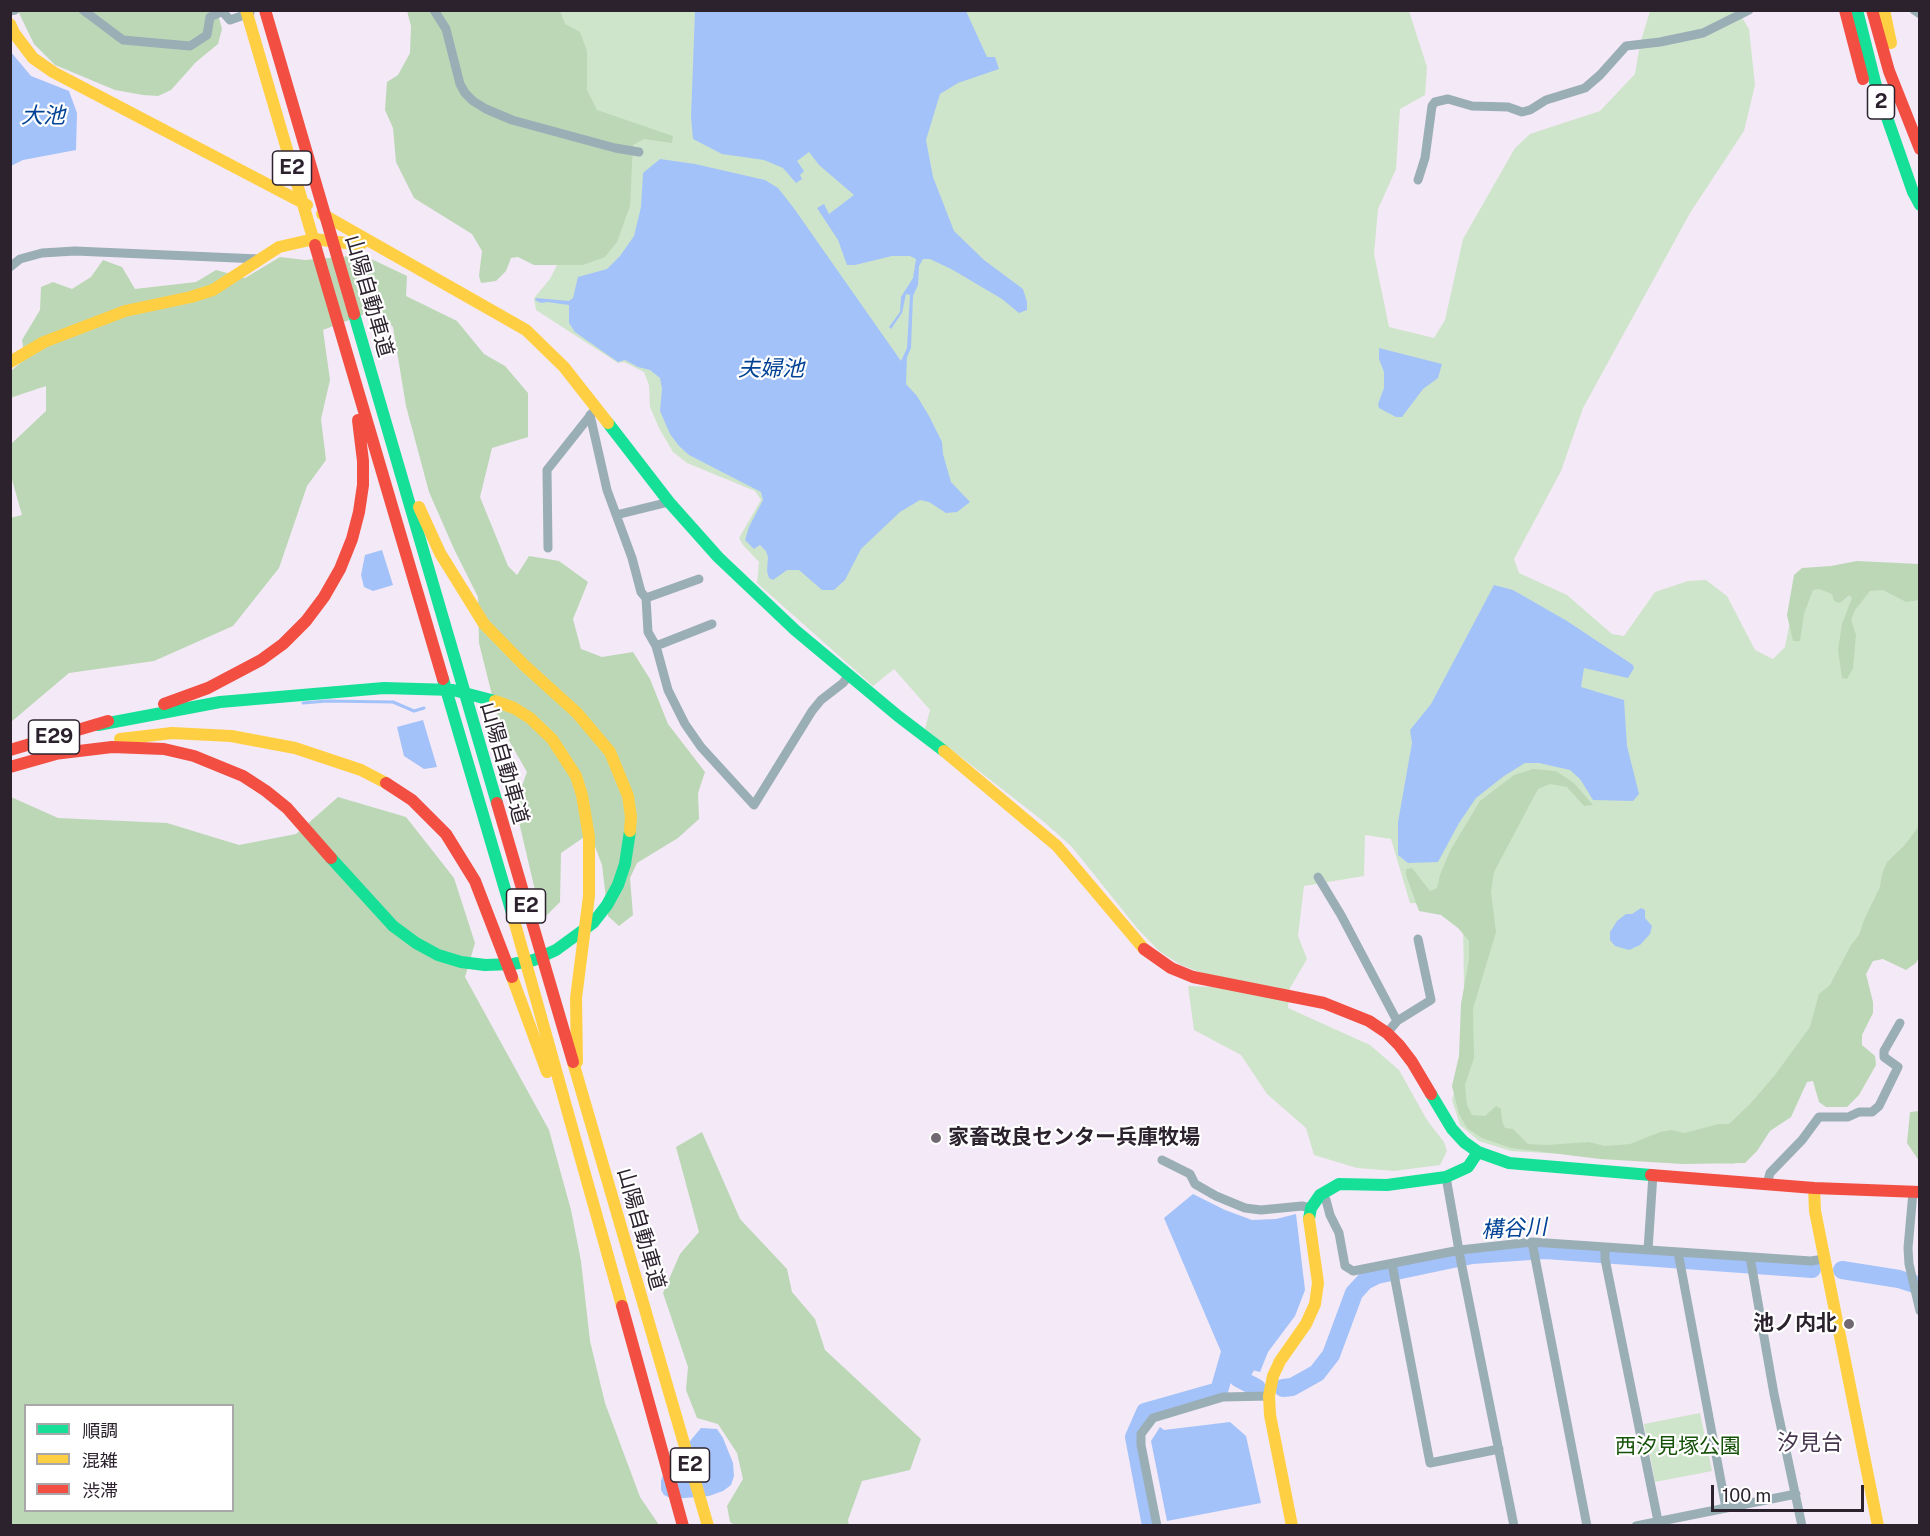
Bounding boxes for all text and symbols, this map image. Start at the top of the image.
road number: 2 [1868,85,1894,119]
water label: 大池 [21,103,65,129]
road number: E2 [272,151,312,185]
street label: 山陽自動車道 [340,232,398,360]
water label: 夫婦池 [738,356,804,382]
street label: 山陽自動車道 [475,699,533,827]
road number: E29 [28,720,80,754]
road number: E2 [506,889,546,923]
place label: 家畜改良センター兵庫牧場 [948,1125,1200,1151]
marker: 家畜改良センター兵庫牧場 [929,1131,943,1145]
street label: 山陽自動車道 [612,1165,670,1293]
water label: 構谷川 [1480,1214,1548,1244]
place label: 池ノ内北 [1753,1311,1837,1337]
marker: 池ノ内北 [1842,1317,1856,1331]
legend [24,1404,234,1512]
text: 順調 [82,1420,118,1441]
district label: 汐見台 [1777,1430,1843,1456]
park label: 西汐見塚公園 [1615,1434,1741,1460]
road number: E2 [670,1448,710,1482]
text: 混雑 [82,1450,118,1471]
scale bar [1714,1473,1867,1511]
text: 渋滞 [82,1480,118,1501]
text: 100 m [1722,1485,1771,1506]

